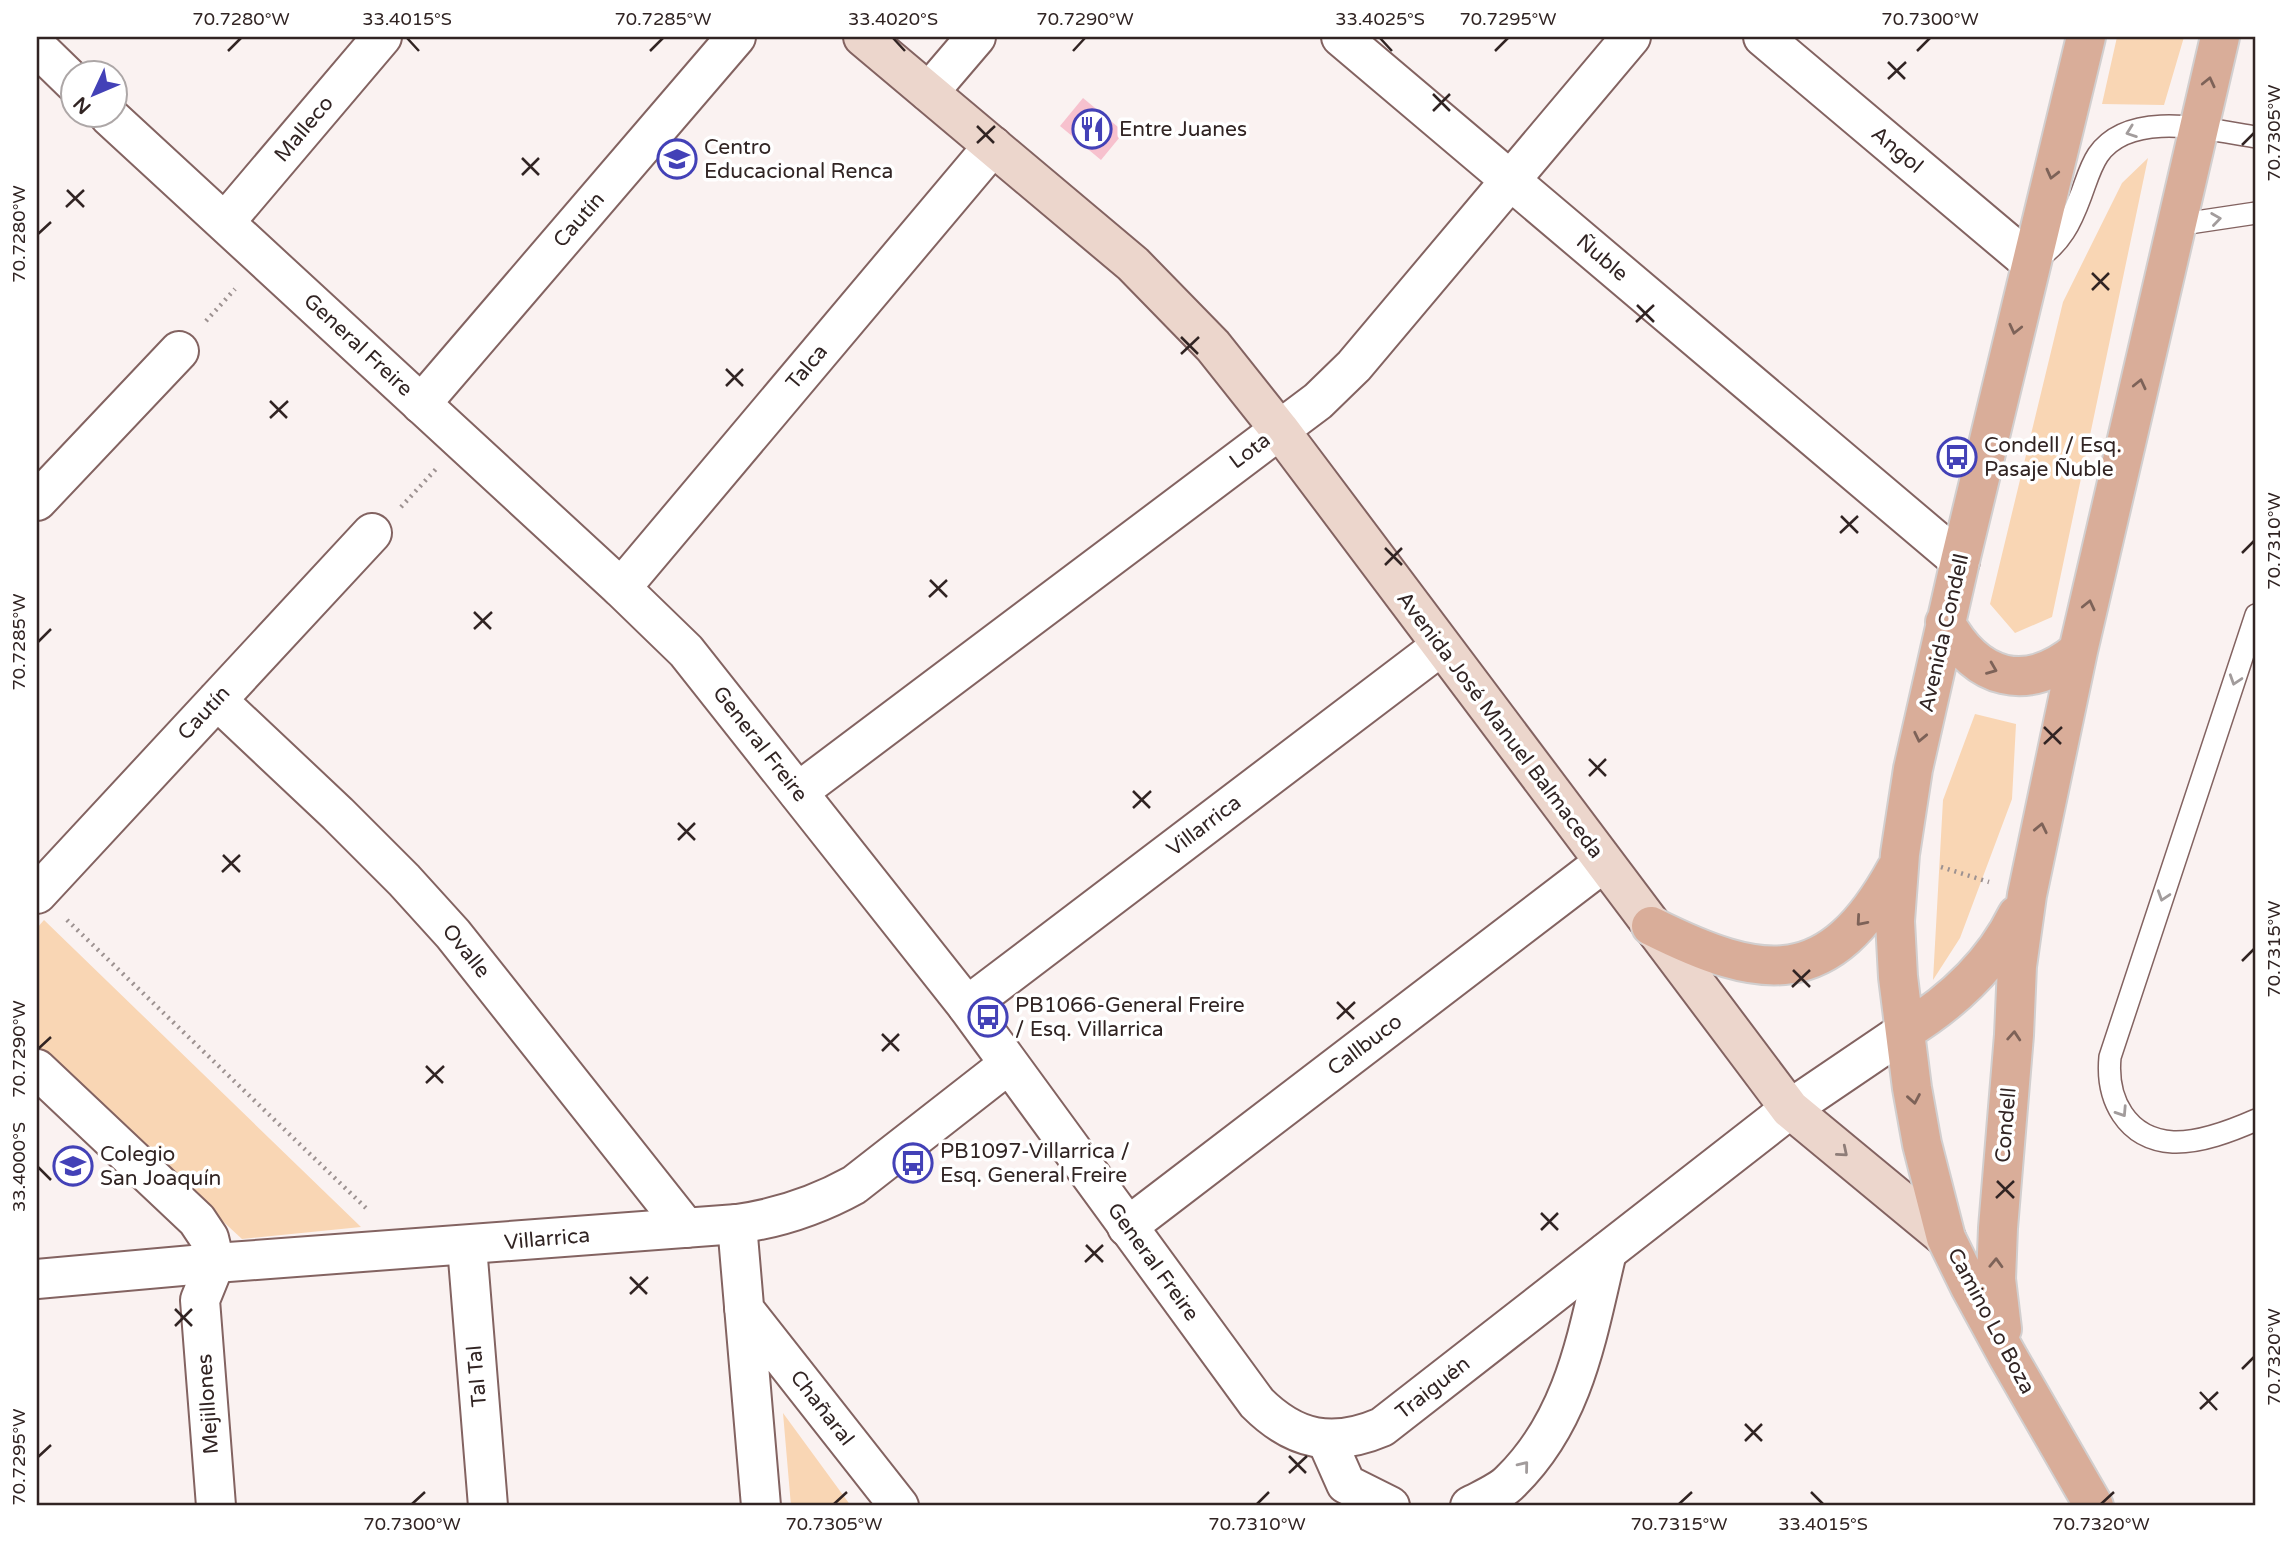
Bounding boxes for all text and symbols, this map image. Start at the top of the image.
text: 70.7280°W [192,8,290,30]
text: 33.4015°S [362,8,452,30]
text: 70.7285°W [615,8,711,30]
text: 33.4020°S [848,8,938,30]
text: 70.7290°W [1036,8,1134,30]
text: 33.4025°S [1335,8,1425,30]
text: 70.7295°W [1460,8,1556,30]
text: 70.7300°W [1881,8,1979,30]
north arrow [60,60,130,130]
one-way arrow [2201,76,2215,88]
text: 70.7305°W [2263,85,2285,181]
street label: Malleco [269,91,339,167]
text: N [69,92,96,118]
restaurant icon: Entre Juanes [1071,108,1113,150]
place label: Entre Juanes [1119,117,1247,142]
street label: Angol [1866,121,1928,179]
one-way arrow [2125,124,2137,138]
place label: Centro Educacional Renca [704,135,893,184]
school or university icon: Centro Educacional Renca [656,138,698,180]
one-way arrow [2046,168,2060,180]
text: 70.7280°W [8,185,30,283]
street label: Cautín [548,187,610,253]
one-way arrow [2210,212,2222,227]
street label: Ñuble [1571,229,1633,287]
street label: General Freire [298,288,418,402]
one-way arrow [2009,323,2023,335]
street label: Talca [781,339,833,395]
one-way arrow [2131,378,2146,390]
street label: Lota [1225,428,1275,474]
place label: Condell / Esq. Pasaje Ñuble [1984,433,2122,482]
bus stop icon: Condell / Esq. Pasaje Ñuble [1936,436,1978,478]
text: 70.7310°W [2263,492,2285,590]
street label: Avenida Condell [1914,551,1974,715]
street label: Avenida José Manuel Balmaceda [1392,587,1608,863]
text: 70.7285°W [8,594,30,690]
one-way arrow [2080,599,2095,611]
one-way arrow [1985,661,1997,675]
one-way arrow [2229,673,2243,686]
street label: Cautín [173,681,235,745]
street label: General Freire [707,681,813,807]
one-way arrow [1914,731,1929,743]
street label: Villarrica [1162,790,1246,862]
one-way arrow [2033,822,2048,834]
one-way arrow [2157,890,2172,902]
text: 70.7315°W [2263,901,2285,997]
one-way arrow [1857,913,1869,926]
street label: Ovalle [437,919,495,983]
place label: PB1066-General Freire / Esq. Villarrica [1015,993,1245,1042]
bus stop icon: PB1066-General Freire / Esq. Villarrica [967,996,1009,1038]
text: 70.7290°W [8,1000,30,1098]
street label: Callbuco [1323,1009,1407,1081]
one-way arrow [2006,1031,2021,1042]
street label: Condell [1990,1086,2022,1164]
one-way arrow [1906,1093,1921,1105]
one-way arrow [2113,1104,2126,1117]
text: 33.4000°S [8,1122,30,1212]
place label: PB1097-Villarrica / Esq. General Freire [940,1139,1130,1188]
place label: Colegio San Joaquín [100,1142,221,1191]
bus stop icon: PB1097-Villarrica / Esq. General Freire [892,1142,934,1184]
one-way arrow [1835,1144,1848,1157]
school or university icon: Colegio San Joaquín [52,1145,94,1187]
street label: General Freire [1102,1198,1204,1326]
street label: Villarrica [503,1223,591,1255]
street label: Camino Lo Boza [1942,1244,2040,1398]
one-way arrow [1989,1257,2004,1268]
text: 70.7320°W [2263,1308,2285,1406]
street label: Tal Tal [462,1344,492,1408]
street label: Traiguén [1391,1351,1475,1425]
street label: Mejillones [192,1353,224,1455]
street label: Chañaral [785,1365,859,1451]
text: 70.7295°W [8,1409,30,1505]
one-way arrow [1515,1461,1528,1473]
text: 70.7300°W [363,1513,461,1535]
text: 70.7305°W [786,1513,882,1535]
text: 70.7310°W [1208,1513,1306,1535]
text: 70.7315°W [1631,1513,1727,1535]
text: 33.4015°S [1778,1513,1868,1535]
text: 70.7320°W [2052,1513,2150,1535]

